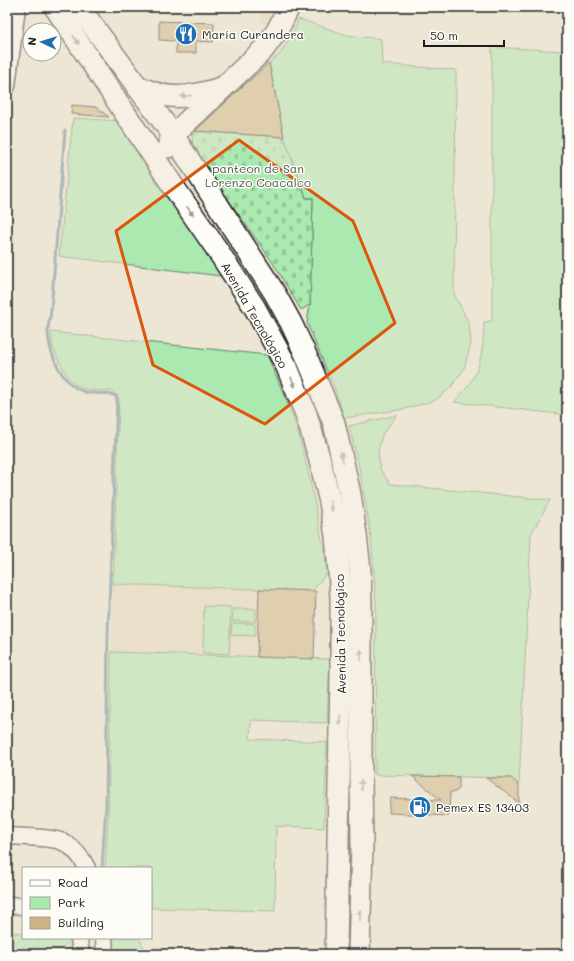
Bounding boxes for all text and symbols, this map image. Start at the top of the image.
restaurant icon: María Curandera [173,21,199,47]
north arrow [22,22,62,62]
scale bar [424,22,504,48]
place label: María Curandera [202,26,304,42]
text: 50 m [430,27,458,43]
one-way arrow [72,34,80,45]
text: N [24,37,39,46]
one-way arrow [180,92,192,99]
park label: panteon de San Lorenzo Coacalco [205,160,311,190]
one-way arrow [186,206,194,216]
street label: Avenida Tecnológico [218,259,292,371]
one-way arrow [290,377,296,388]
one-way arrow [338,451,344,463]
one-way arrow [328,500,334,513]
street label: Avenida Tecnológico [331,574,349,694]
one-way arrow [358,648,364,661]
one-way arrow [337,714,343,727]
one-way arrow [358,778,364,791]
fuel station icon: Pemex ES 13403 [407,794,433,820]
place label: Pemex ES 13403 [436,799,529,815]
legend [22,867,152,939]
text: Road [58,874,88,890]
text: Park [58,894,85,910]
one-way arrow [357,908,363,921]
text: Building [58,914,104,930]

